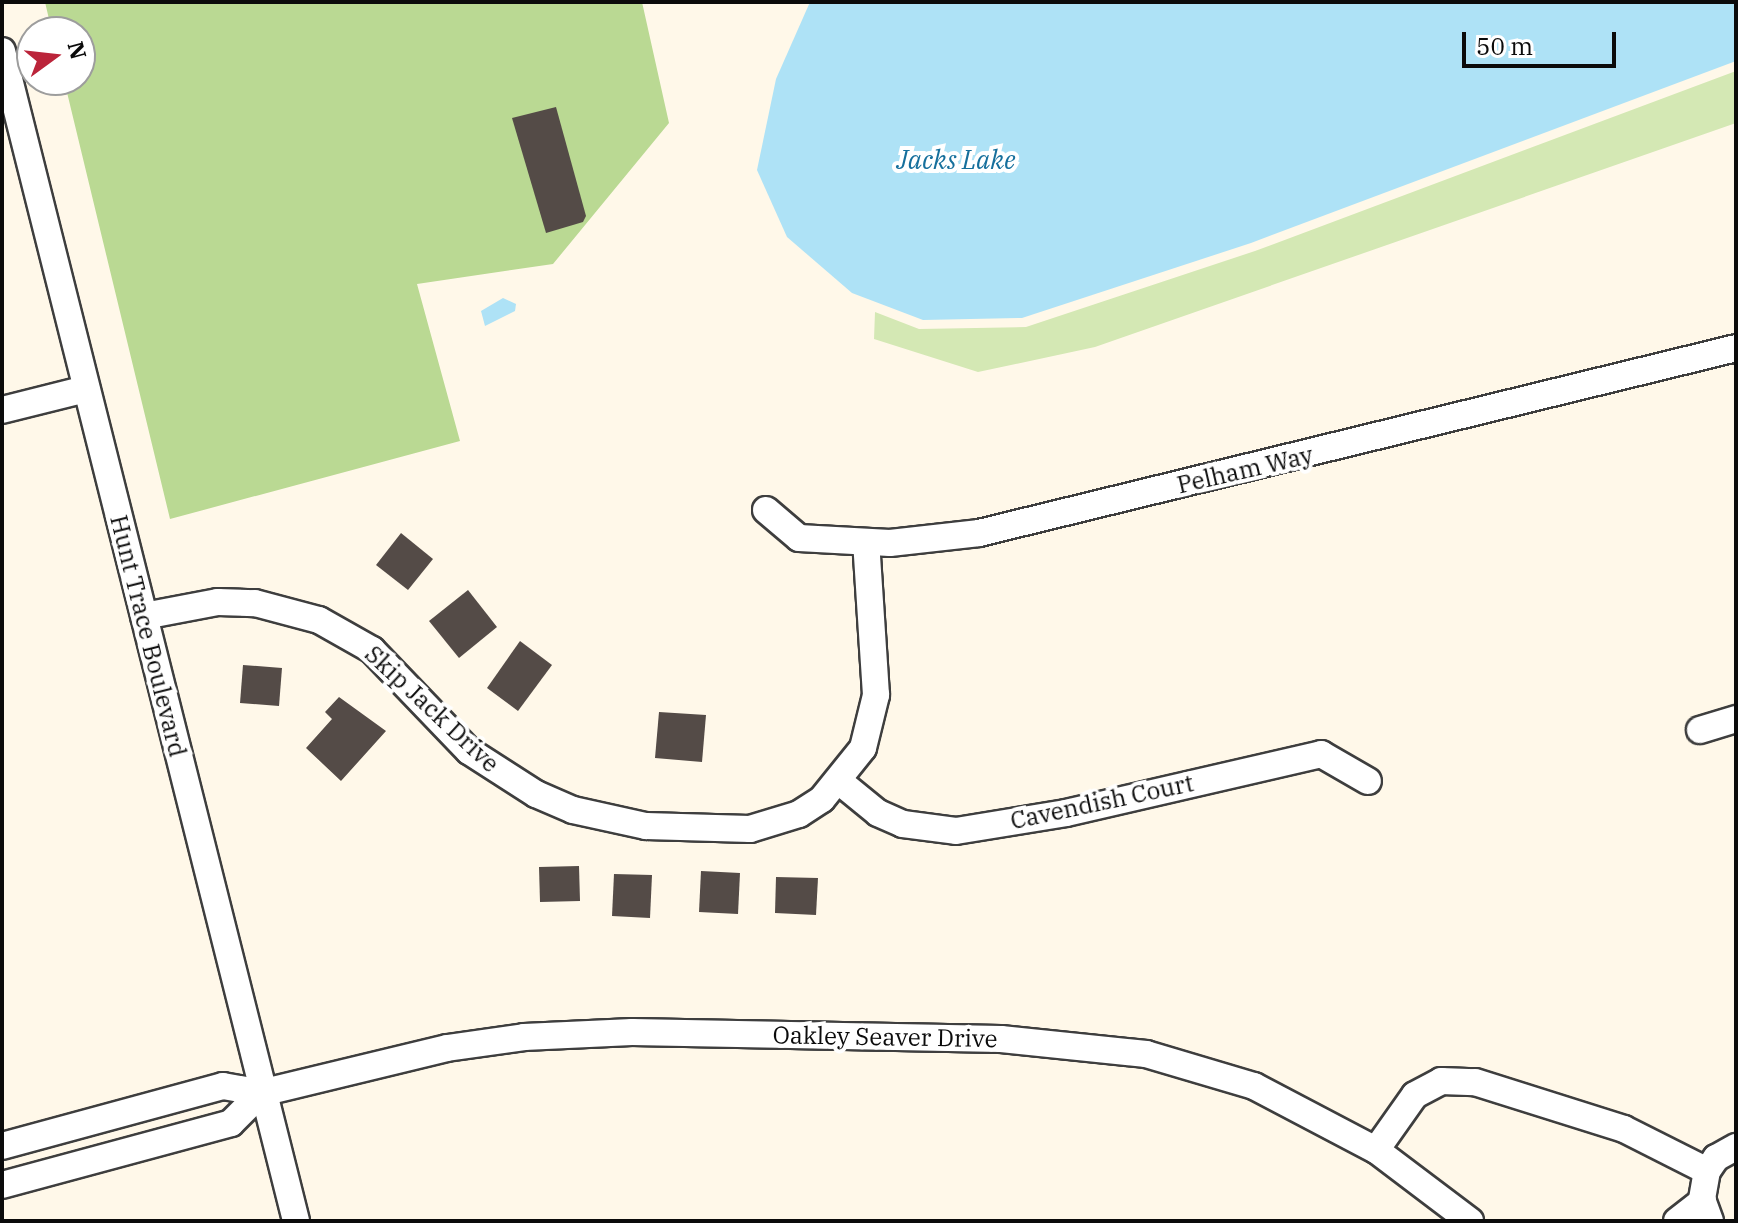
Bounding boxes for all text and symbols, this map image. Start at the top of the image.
north arrow [16,16,96,96]
scale bar [1466,16,1620,66]
text: 50 m [1476,30,1533,62]
text: N [61,38,94,62]
water label: Jacks Lake [897,144,1015,176]
street label: Pelham Way [1174,440,1316,500]
street label: Hunt Trace Boulevard [104,512,192,760]
street label: Skip Jack Drive [359,640,505,778]
street label: Cavendish Court [1008,769,1196,835]
street label: Oakley Seaver Drive [772,1021,998,1053]

